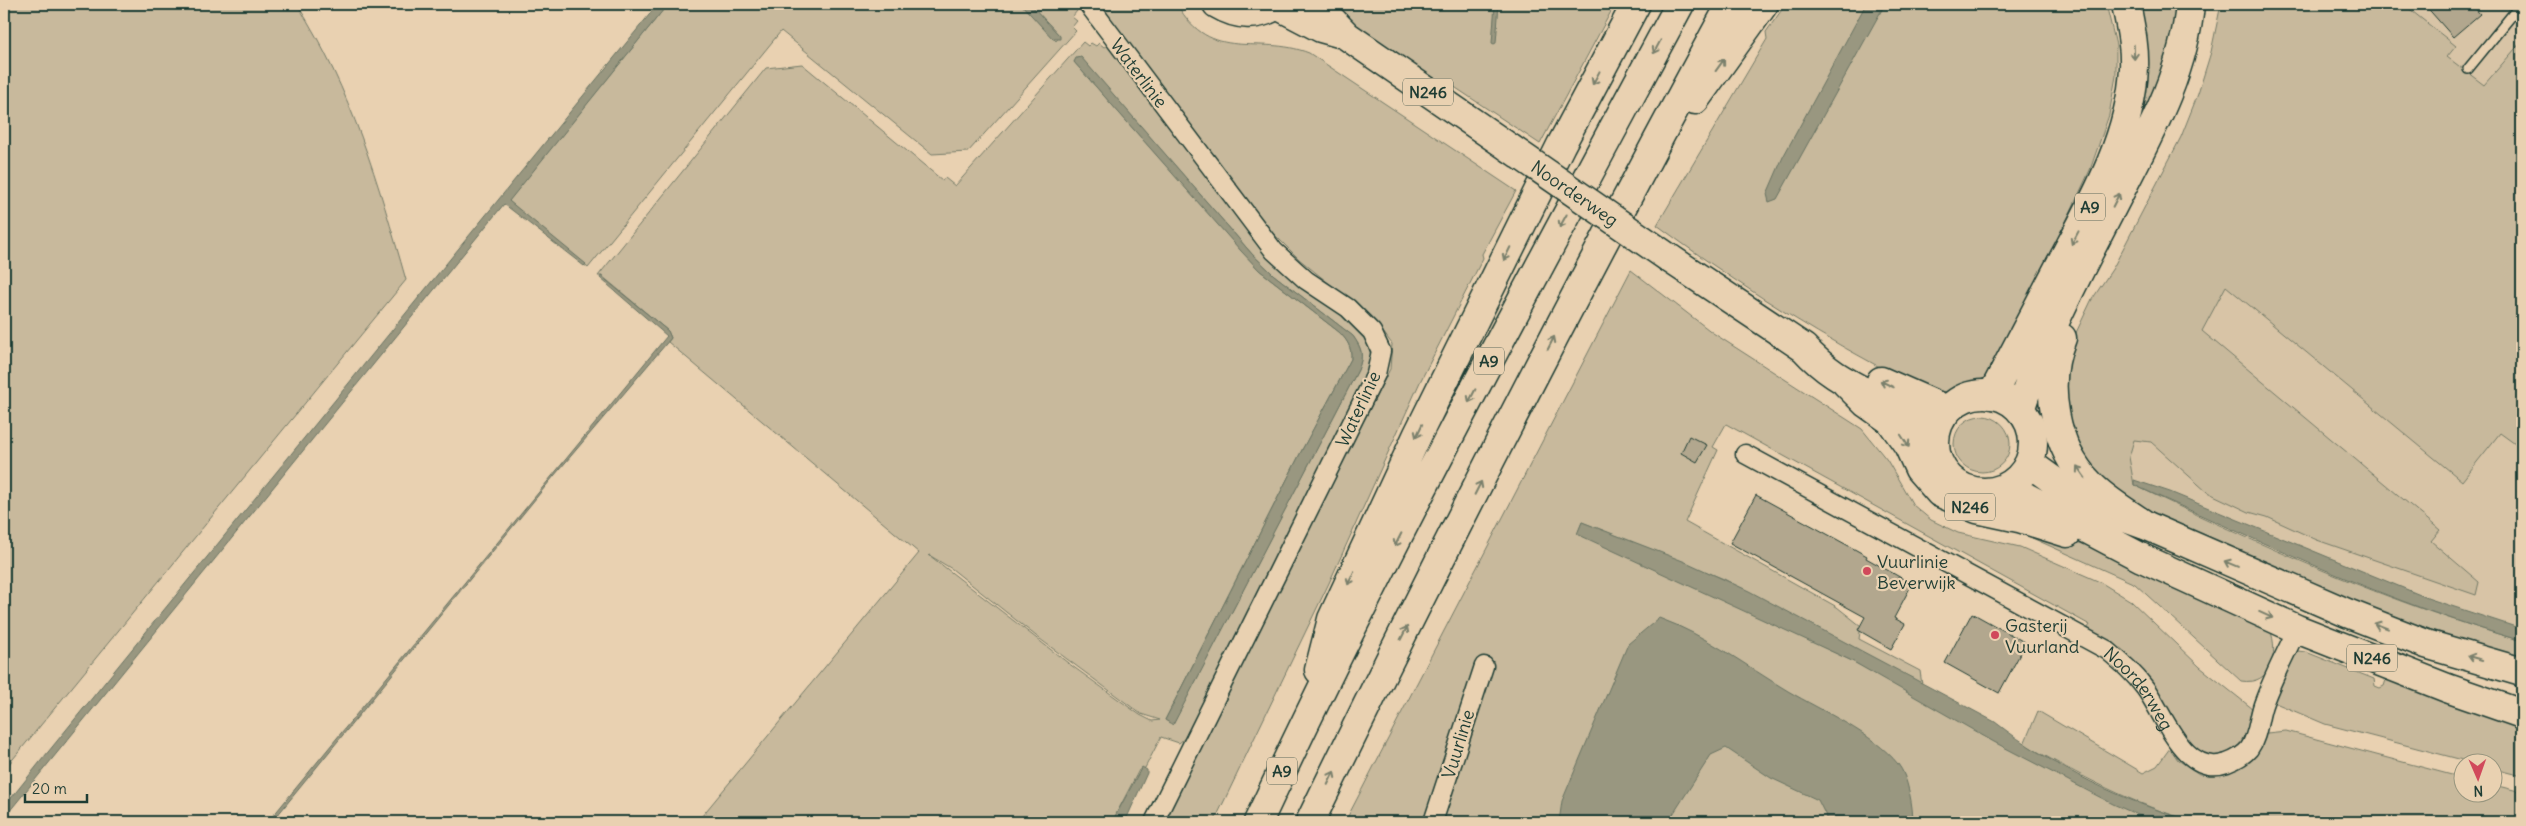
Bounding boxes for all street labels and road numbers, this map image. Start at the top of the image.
street label: Waterlinie [1105,34,1173,112]
road number: N246 [1403,78,1453,105]
street label: Noorderweg [1527,155,1623,231]
road number: A9 [2075,193,2105,220]
road number: A9 [1474,348,1504,374]
street label: Waterlinie [1330,367,1386,451]
road number: N246 [1945,494,1995,520]
street label: Noorderweg [2099,641,2179,734]
road number: N246 [2347,644,2397,671]
street label: Vuurlinie [1437,707,1479,781]
road number: A9 [1267,758,1297,784]

